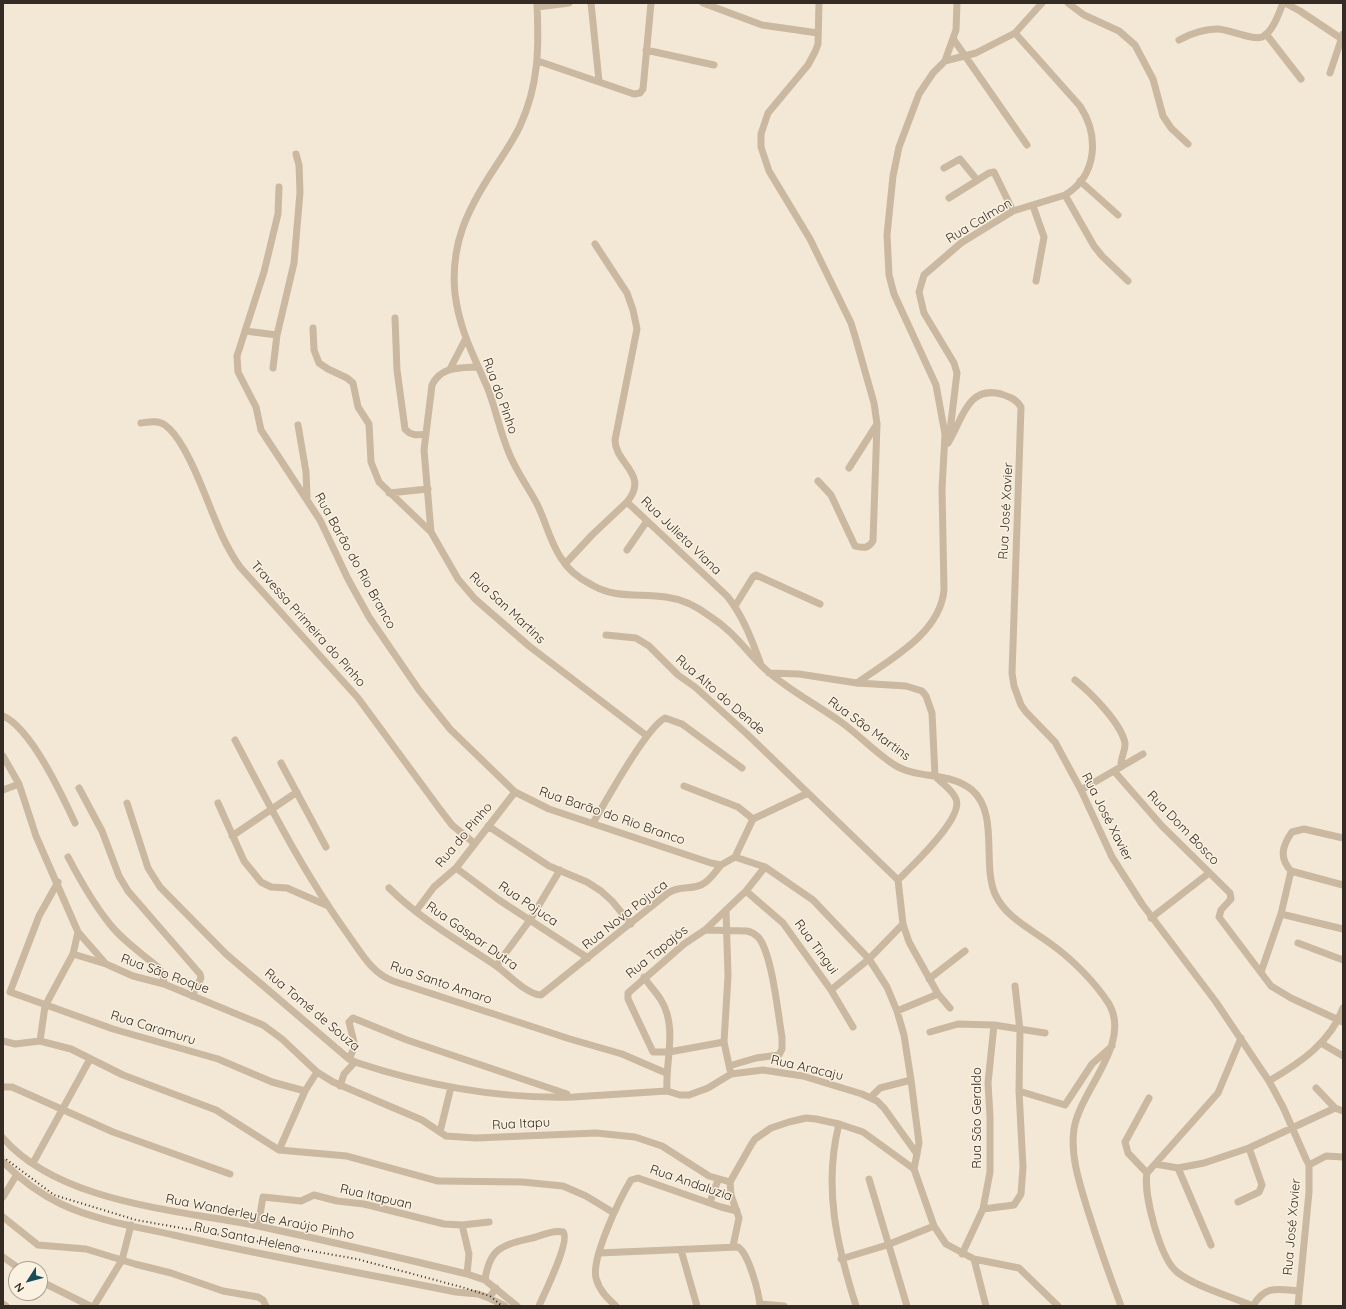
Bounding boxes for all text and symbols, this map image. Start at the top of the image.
street label: Rua Calmon [943,195,1015,247]
street label: Rua do Pinho [479,356,521,436]
street label: Rua José Xavier [996,462,1016,560]
street label: Rua Barão do Rio Branco [311,490,399,632]
street label: Rua Julieta Viana [637,494,725,578]
street label: Travessa Primeira do Pinho [247,558,369,690]
street label: Rua San Martins [466,569,548,647]
street label: Rua Alto do Dende [672,652,768,738]
street label: Rua São Martins [825,694,913,764]
street label: Rua José Xavier [1078,770,1136,864]
street label: Rua Barão do Rio Branco [537,784,687,848]
street label: Rua Dom Bosco [1144,788,1222,868]
street label: Rua do Pinho [432,799,496,871]
street label: Rua Nova Pojuca [579,877,671,953]
street label: Rua Pojuca [495,878,561,930]
street label: Rua Gaspar Dutra [423,898,521,974]
street label: Rua Tingui [791,917,841,977]
street label: Rua Tapajós [623,922,691,982]
street label: Rua São Roque [119,951,211,997]
street label: Rua Santo Amaro [388,958,494,1008]
street label: Rua Tomé de Souza [261,966,363,1054]
street label: Rua Caramuru [109,1008,197,1048]
street label: Rua Aracaju [769,1052,845,1084]
street label: Rua São Geraldo [969,1067,985,1169]
street label: Rua Itapu [492,1115,550,1133]
street label: Rua Andaluzia [648,1162,734,1204]
street label: Rua José Xavier [1280,1178,1304,1276]
street label: Rua Itapuan [338,1181,414,1213]
street label: Rua Wanderley de Araújo Pinho [164,1191,356,1243]
street label: Rua Santa Helena [192,1219,302,1257]
north arrow [8,1261,48,1301]
text: N [11,1280,27,1295]

